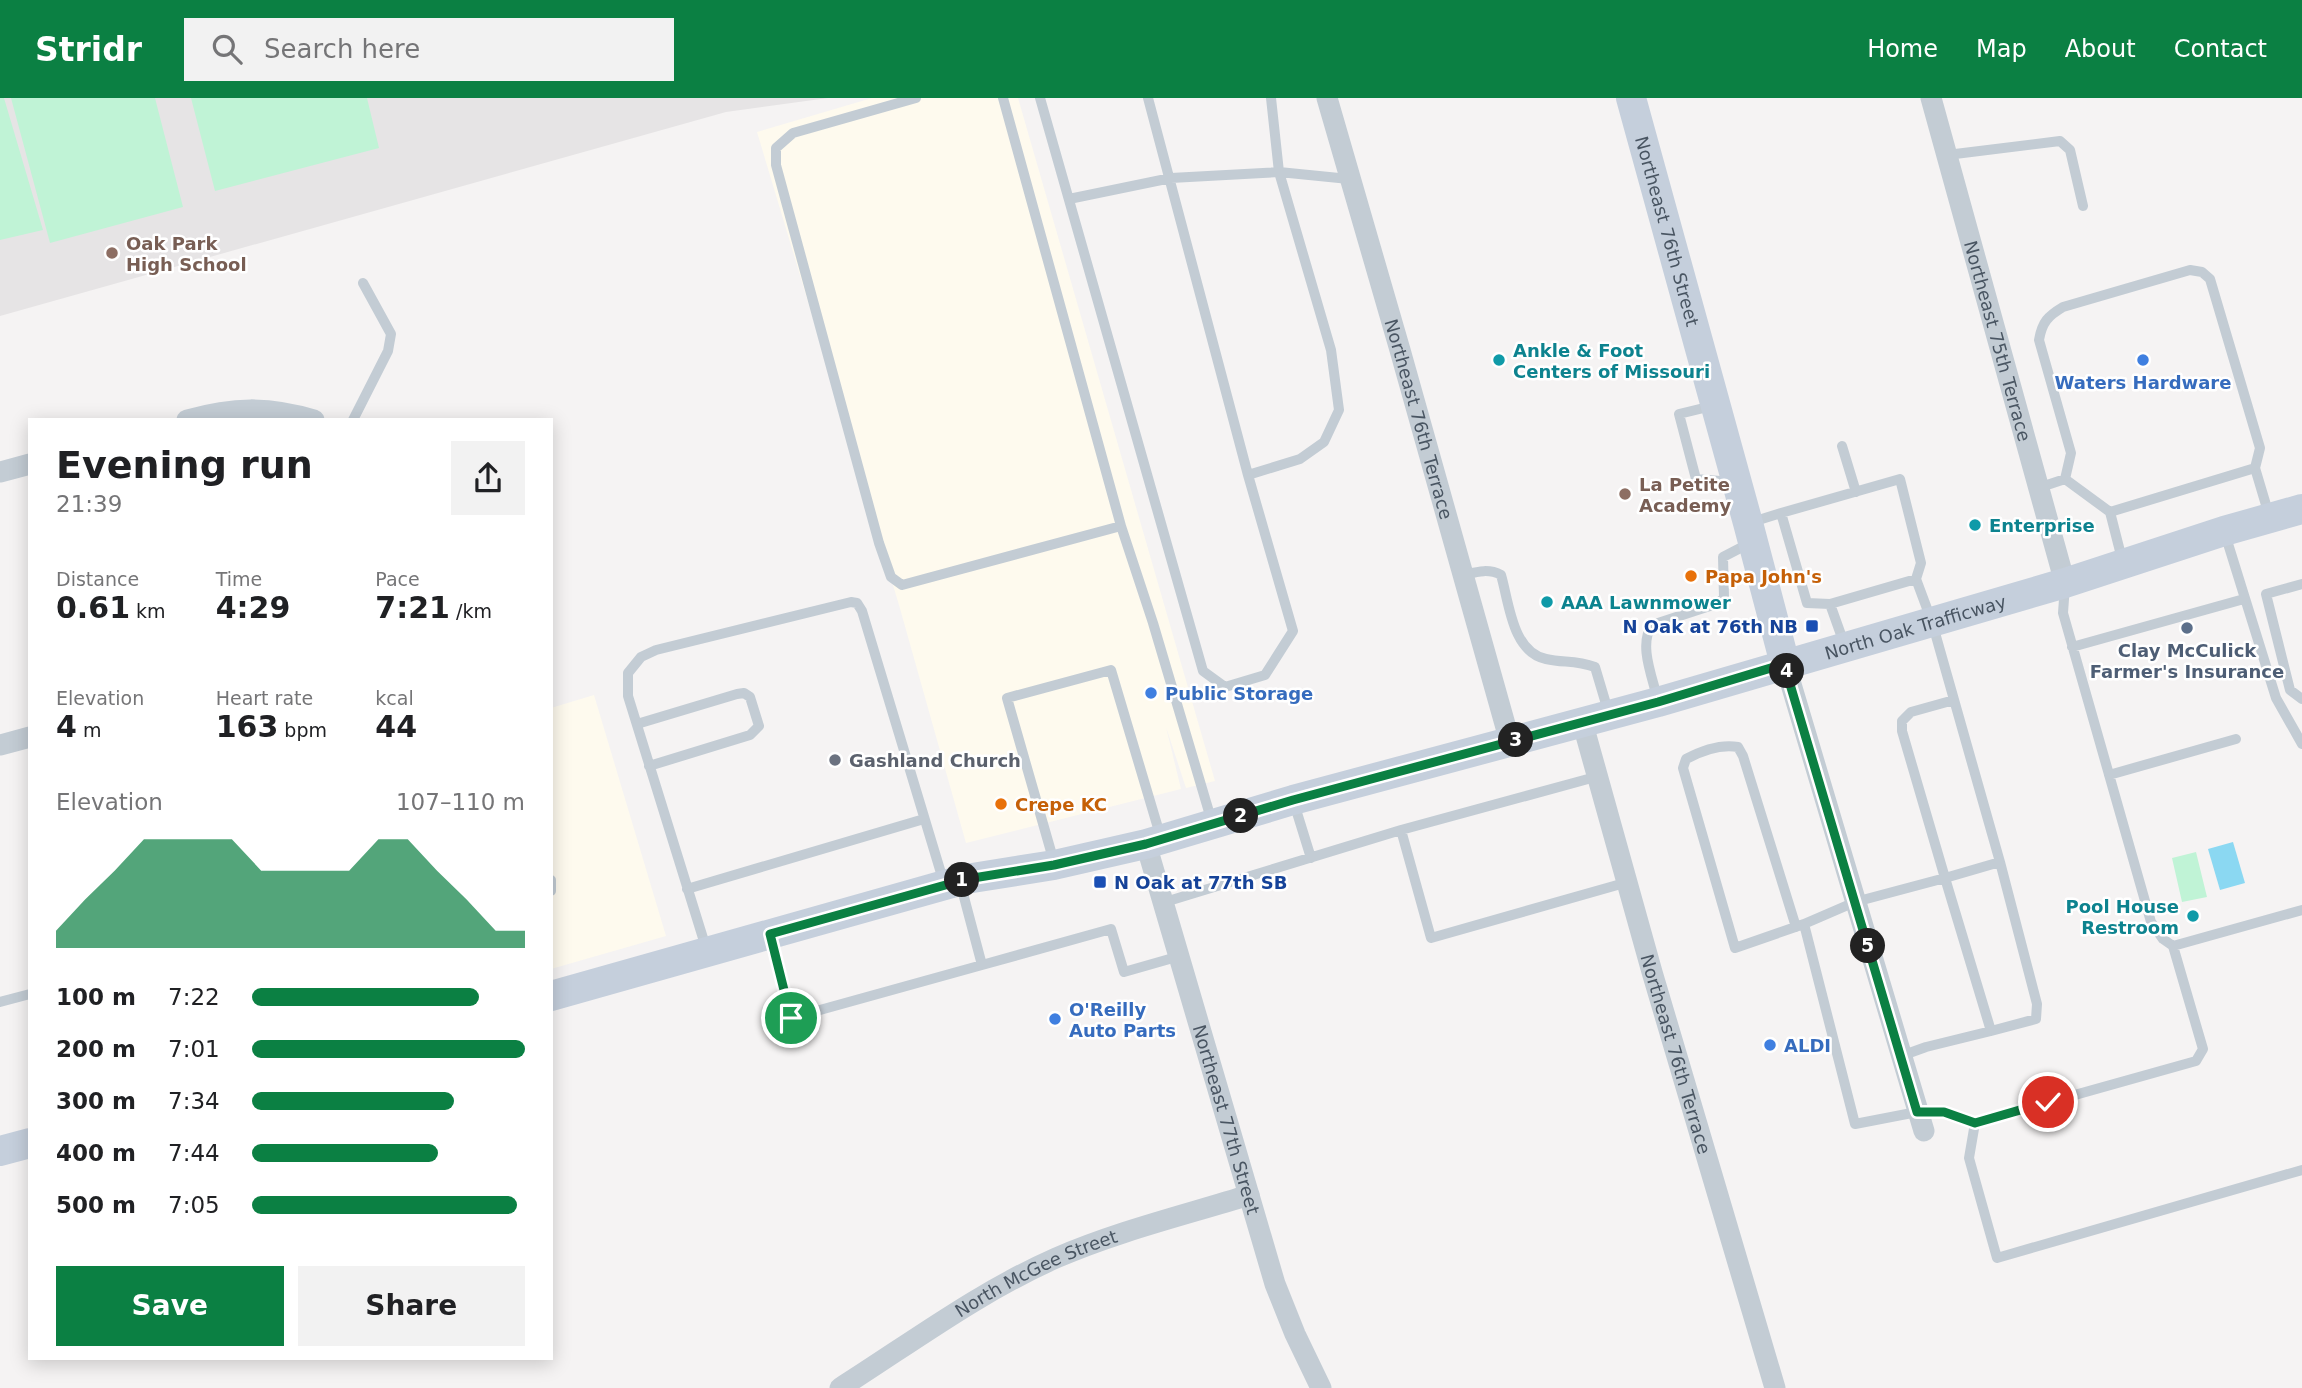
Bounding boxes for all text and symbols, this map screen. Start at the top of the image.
search box [184,18,674,81]
text: Stridr [35,30,142,69]
icon: search [208,30,246,68]
text: Search here [264,34,420,64]
text: Home [1867,35,1938,63]
text: Map [1976,35,2027,63]
text: About [2065,35,2136,63]
text: Contact [2174,35,2267,63]
street label: Northeast 76th Street [1631,134,1704,329]
place label: Oak Park High School [126,233,247,275]
street label: Northeast 75th Terrace [1960,238,2036,444]
marker: Oak Park High School [104,245,120,261]
street label: Northeast 76th Terrace [1381,316,1457,522]
place label: Ankle & Foot Centers of Missouri [1513,340,1710,382]
marker: Ankle & Foot Centers of Missouri [1491,352,1507,368]
marker: Waters Hardware [2135,352,2151,368]
place label: Waters Hardware [2055,372,2231,393]
button: share [451,441,525,515]
text: Evening run [56,443,313,487]
place label: La Petite Academy [1639,474,1732,516]
marker: La Petite Academy [1617,486,1633,502]
text: 21:39 [56,491,122,517]
place label: Enterprise [1989,515,2095,536]
marker: Enterprise [1967,517,1983,533]
place label: Papa John's [1705,566,1822,587]
text: Distance [56,568,139,590]
text: Time [216,568,262,590]
text: Pace [375,568,420,590]
marker: Papa John's [1683,568,1699,584]
text: 0.61 [56,590,130,625]
text: 4:29 [216,590,290,625]
text: 7:21 [375,590,450,625]
street label: North Oak Trafficway [1822,590,2009,663]
place label: AAA Lawnmower [1561,592,1731,613]
marker: AAA Lawnmower [1539,594,1555,610]
text: km [130,600,166,622]
text: /km [450,600,492,622]
place label: N Oak at 76th NB [1622,616,1798,637]
marker: N Oak at 76th NB [1804,618,1820,634]
marker: Clay McCulick Farmer's Insurance [2179,620,2195,636]
place label: Clay McCulick Farmer's Insurance [2090,640,2284,682]
pin: 4 [1770,654,1804,688]
text: 4 [1780,659,1793,681]
place label: Public Storage [1165,683,1313,704]
marker: Public Storage [1143,685,1159,701]
text: Elevation [56,687,144,709]
text: Heart rate [216,687,313,709]
text: kcal [375,687,414,709]
text: 4 [56,709,77,744]
text: 163 [216,709,278,744]
text: 44 [375,709,417,744]
text: m [77,719,101,741]
text: bpm [278,719,327,741]
pin: 3 [1498,722,1534,758]
text: 3 [1509,728,1522,750]
place label: Gashland Church [849,750,1021,771]
marker: Gashland Church [827,752,843,768]
text: Elevation [56,789,163,815]
text: 107–110 m [396,789,525,815]
place label: Crepe KC [1015,794,1107,815]
marker: Crepe KC [993,796,1009,812]
pin: 2 [1224,798,1258,834]
text: 2 [1234,804,1247,826]
pin: 1 [944,862,979,898]
text: 1 [955,868,968,890]
place label: N Oak at 77th SB [1114,872,1287,893]
marker: N Oak at 77th SB [1092,874,1108,890]
place label: Pool House Restroom [2065,896,2179,938]
marker: Pool House Restroom [2185,908,2201,924]
pin: 5 [1850,928,1885,964]
text: 5 [1861,934,1874,956]
street label: Northeast 76th Terrace [1637,952,1716,1156]
text: 100 m [56,984,136,1010]
text: 7:22 [168,984,220,1010]
pin [761,988,821,1048]
icon: arrive [772,999,810,1037]
place label: O'Reilly Auto Parts [1069,999,1176,1041]
marker: O'Reilly Auto Parts [1047,1011,1063,1027]
street label: Northeast 77th Street [1189,1022,1264,1217]
place label: ALDI [1784,1035,1831,1056]
text: 200 m [56,1036,136,1062]
text: 7:01 [168,1036,220,1062]
marker: ALDI [1762,1037,1778,1053]
pin [2018,1072,2078,1132]
icon: check [2029,1083,2067,1121]
text: 300 m [56,1088,136,1114]
text: 7:34 [168,1088,220,1114]
text: 400 m [56,1140,136,1166]
text: 7:44 [168,1140,220,1166]
text: 500 m [56,1192,136,1218]
text: 7:05 [168,1192,220,1218]
street label: North McGee Street [951,1225,1120,1321]
button: Save [56,1266,284,1346]
button: Share [298,1266,525,1346]

